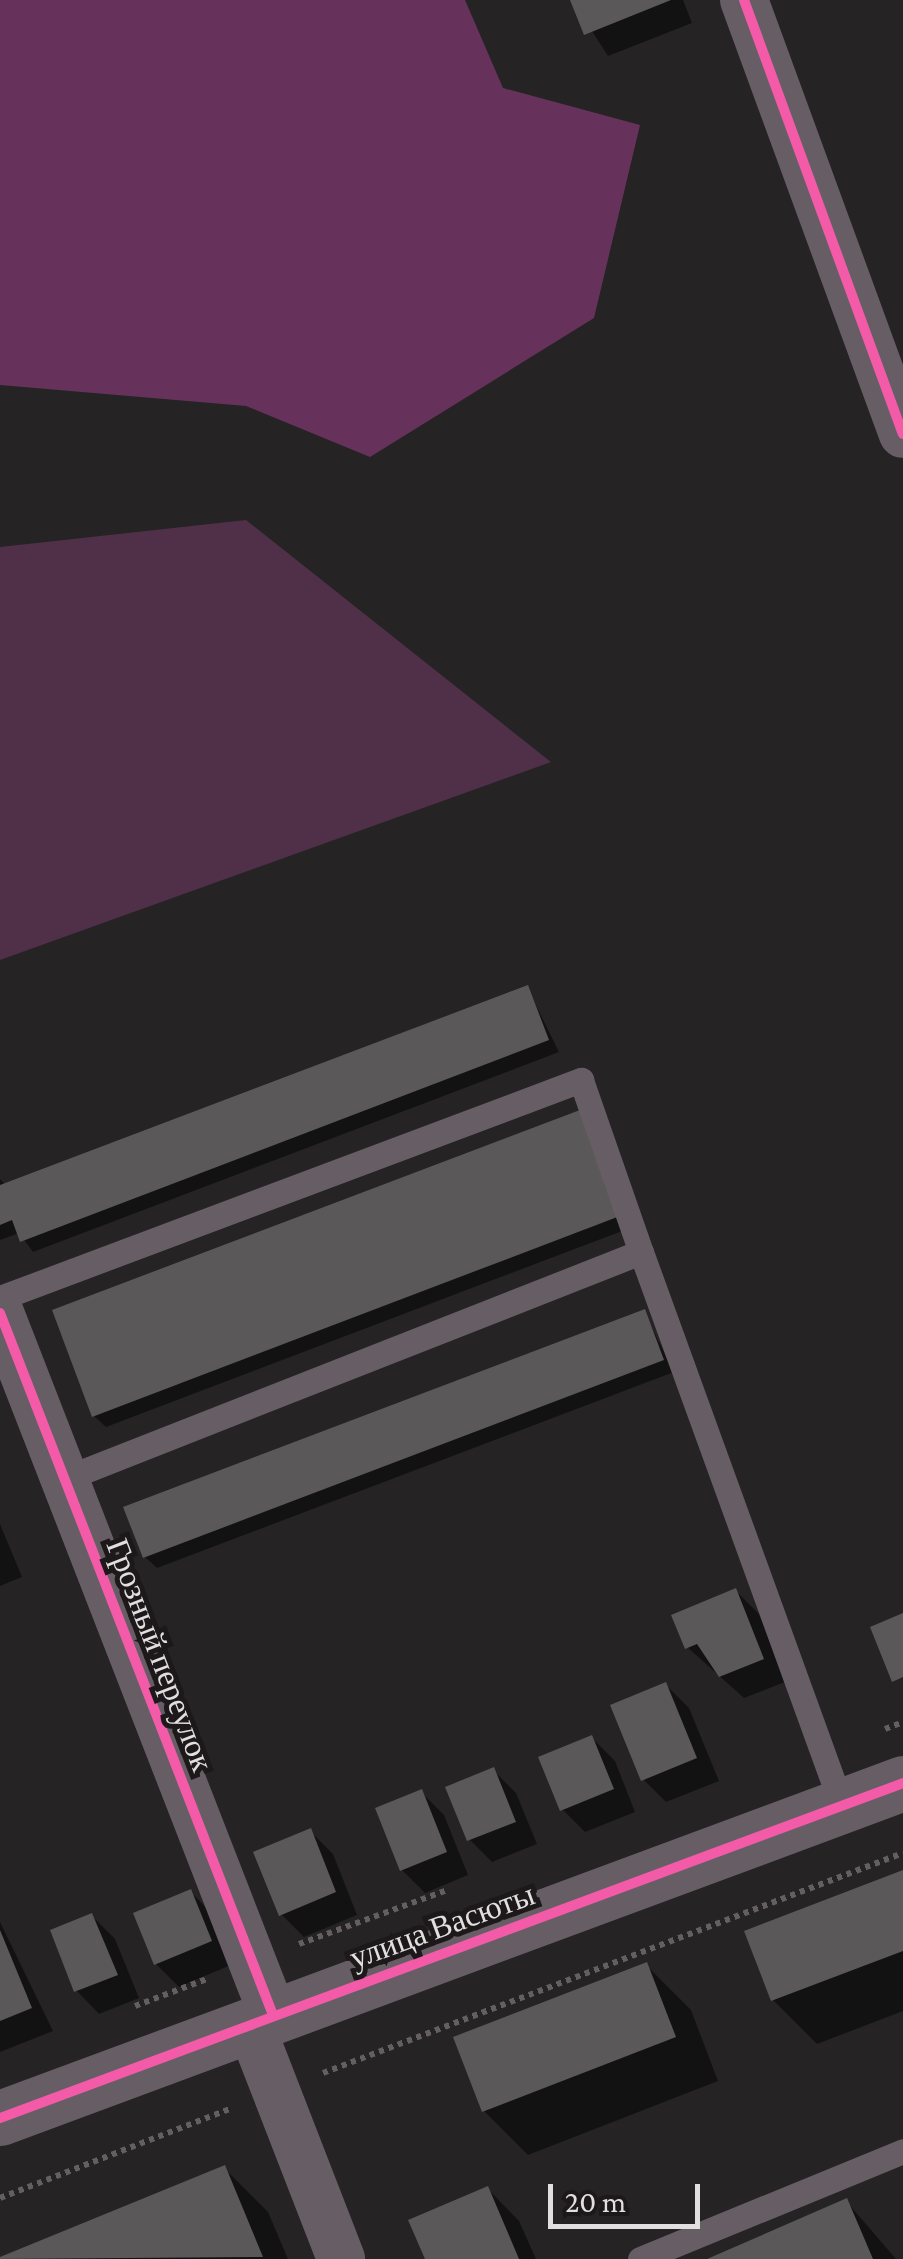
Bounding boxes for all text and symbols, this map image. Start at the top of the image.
street label: Грозный переулок [98,1533,222,1777]
street label: улица Васюты [344,1875,540,1977]
scale bar [553,2164,706,2226]
text: 20 m [565,2185,626,2218]

